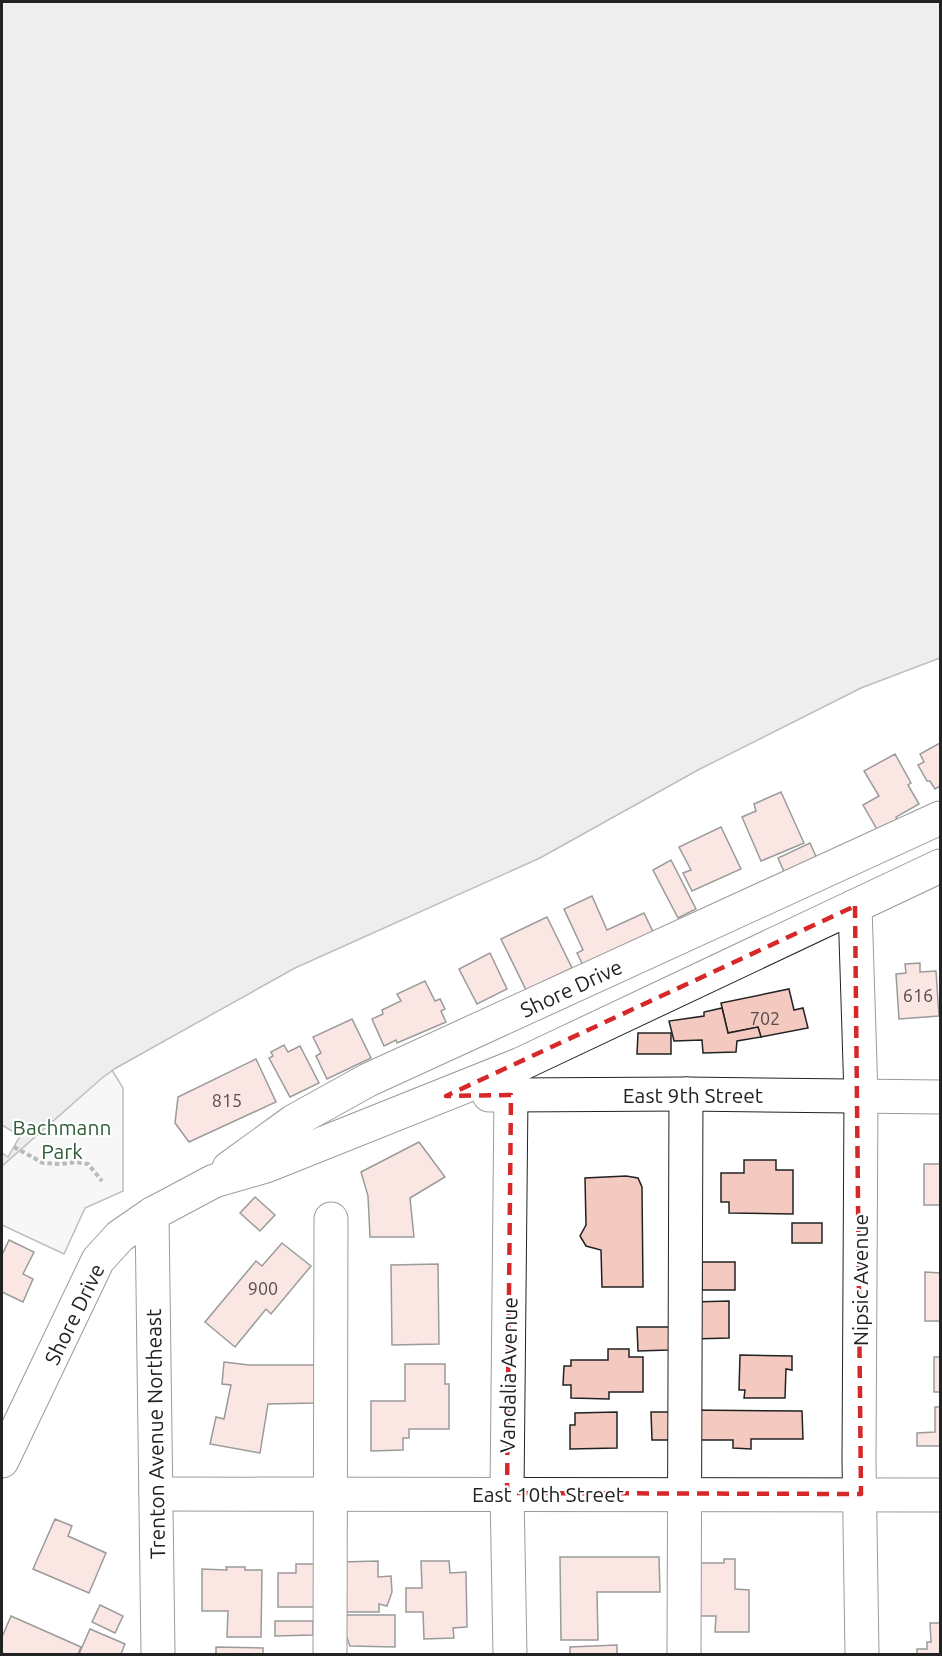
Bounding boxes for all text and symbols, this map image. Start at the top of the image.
street label: Shore Drive [516,954,626,1022]
house number: 616 [903,985,933,1005]
house number: 702 [750,1008,780,1028]
street label: East 9th Street [623,1083,763,1107]
house number: 815 [212,1090,242,1110]
park label: Bachmann Park [13,1115,111,1163]
street label: Nipsic Avenue [848,1214,872,1346]
street label: Shore Drive [39,1260,109,1368]
house number: 900 [248,1278,278,1298]
street label: Vandalia Avenue [495,1297,521,1453]
street label: Trenton Avenue Northeast [141,1309,169,1559]
street label: East 10th Street [472,1482,624,1506]

